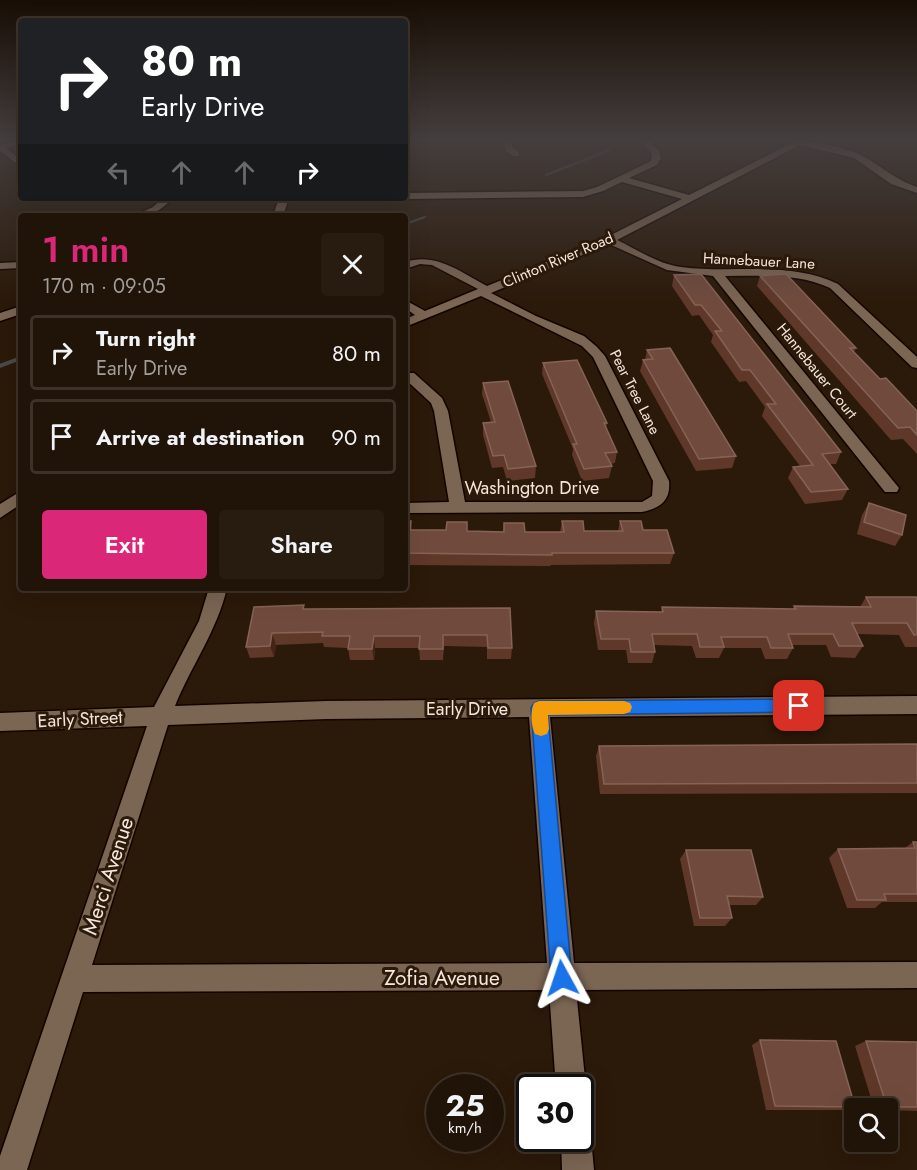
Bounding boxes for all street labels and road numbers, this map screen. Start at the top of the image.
street label: Clinton River Road [499,227,617,293]
street label: Hannebauer Lane [703,247,816,275]
street label: Hannebauer Court [771,318,863,424]
street label: Pear Tree Lane [604,346,666,438]
street label: Washington Drive [465,475,599,501]
street label: Early Drive [426,696,508,722]
street label: Early Street [37,704,124,734]
street label: Merci Avenue [75,813,141,939]
street label: Zofia Avenue [384,963,500,993]

